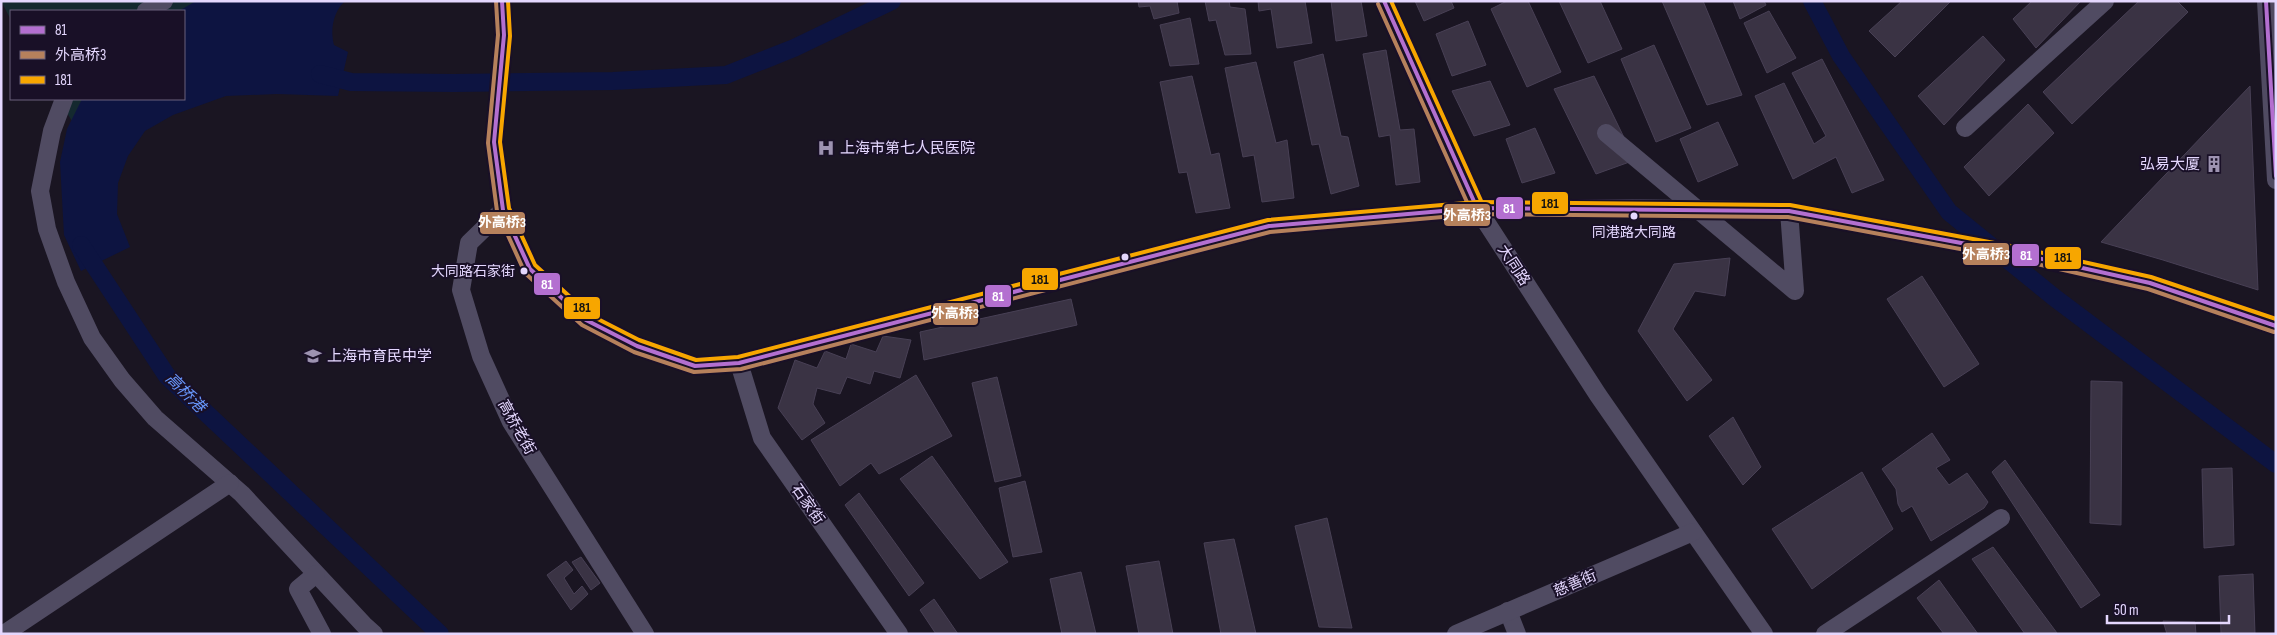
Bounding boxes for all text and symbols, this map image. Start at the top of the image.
legend [10,10,185,100]
text: 81 [55,21,68,40]
text: 外高桥3 [55,46,106,65]
text: 181 [55,71,73,90]
hospital icon: 上海市第七人民医院 [816,138,836,158]
place label: 上海市第七人民医院 [840,139,975,158]
building icon: 弘易大厦 [2204,154,2224,174]
place label: 弘易大厦 [2140,155,2200,174]
line badge: 181 [1531,191,1569,215]
text: 181 [1541,195,1559,212]
line badge: 81 [1495,196,1524,220]
text: 81 [1503,200,1516,217]
line badge: 外高桥3 [1443,203,1491,227]
text: 外高桥3 [1443,207,1491,224]
line badge: 外高桥3 [479,211,526,235]
marker: 同港路大同路 [1629,211,1639,221]
text: 外高桥3 [478,214,526,231]
place label: 同港路大同路 [1592,224,1676,241]
street label: 大同路 [1493,241,1534,289]
line badge: 外高桥3 [1962,242,2010,266]
line badge: 81 [2011,243,2040,267]
text: 外高桥3 [1962,246,2010,263]
line badge: 181 [2044,246,2082,270]
text: 81 [2020,247,2033,264]
text: 181 [2054,249,2072,266]
unlabelled marker [1120,252,1130,262]
place label: 大同路石家街 [431,263,515,280]
marker: 大同路石家街 [519,266,529,276]
line badge: 181 [1021,267,1059,291]
text: 181 [1031,271,1049,288]
line badge: 81 [533,272,561,296]
text: 81 [541,276,554,293]
line badge: 81 [984,284,1012,308]
text: 81 [992,288,1005,305]
line badge: 181 [563,296,601,320]
text: 181 [573,299,591,316]
line badge: 外高桥3 [932,302,979,326]
text: 外高桥3 [931,305,979,322]
school or university icon: 上海市育民中学 [303,346,323,366]
place label: 上海市育民中学 [327,347,432,366]
water label: 高桥港 [161,369,210,418]
street label: 高桥老街 [494,396,539,458]
street label: 石家街 [787,480,828,528]
street label: 慈善街 [1551,566,1600,601]
scale bar [2107,592,2230,624]
text: 50 m [2114,601,2139,620]

